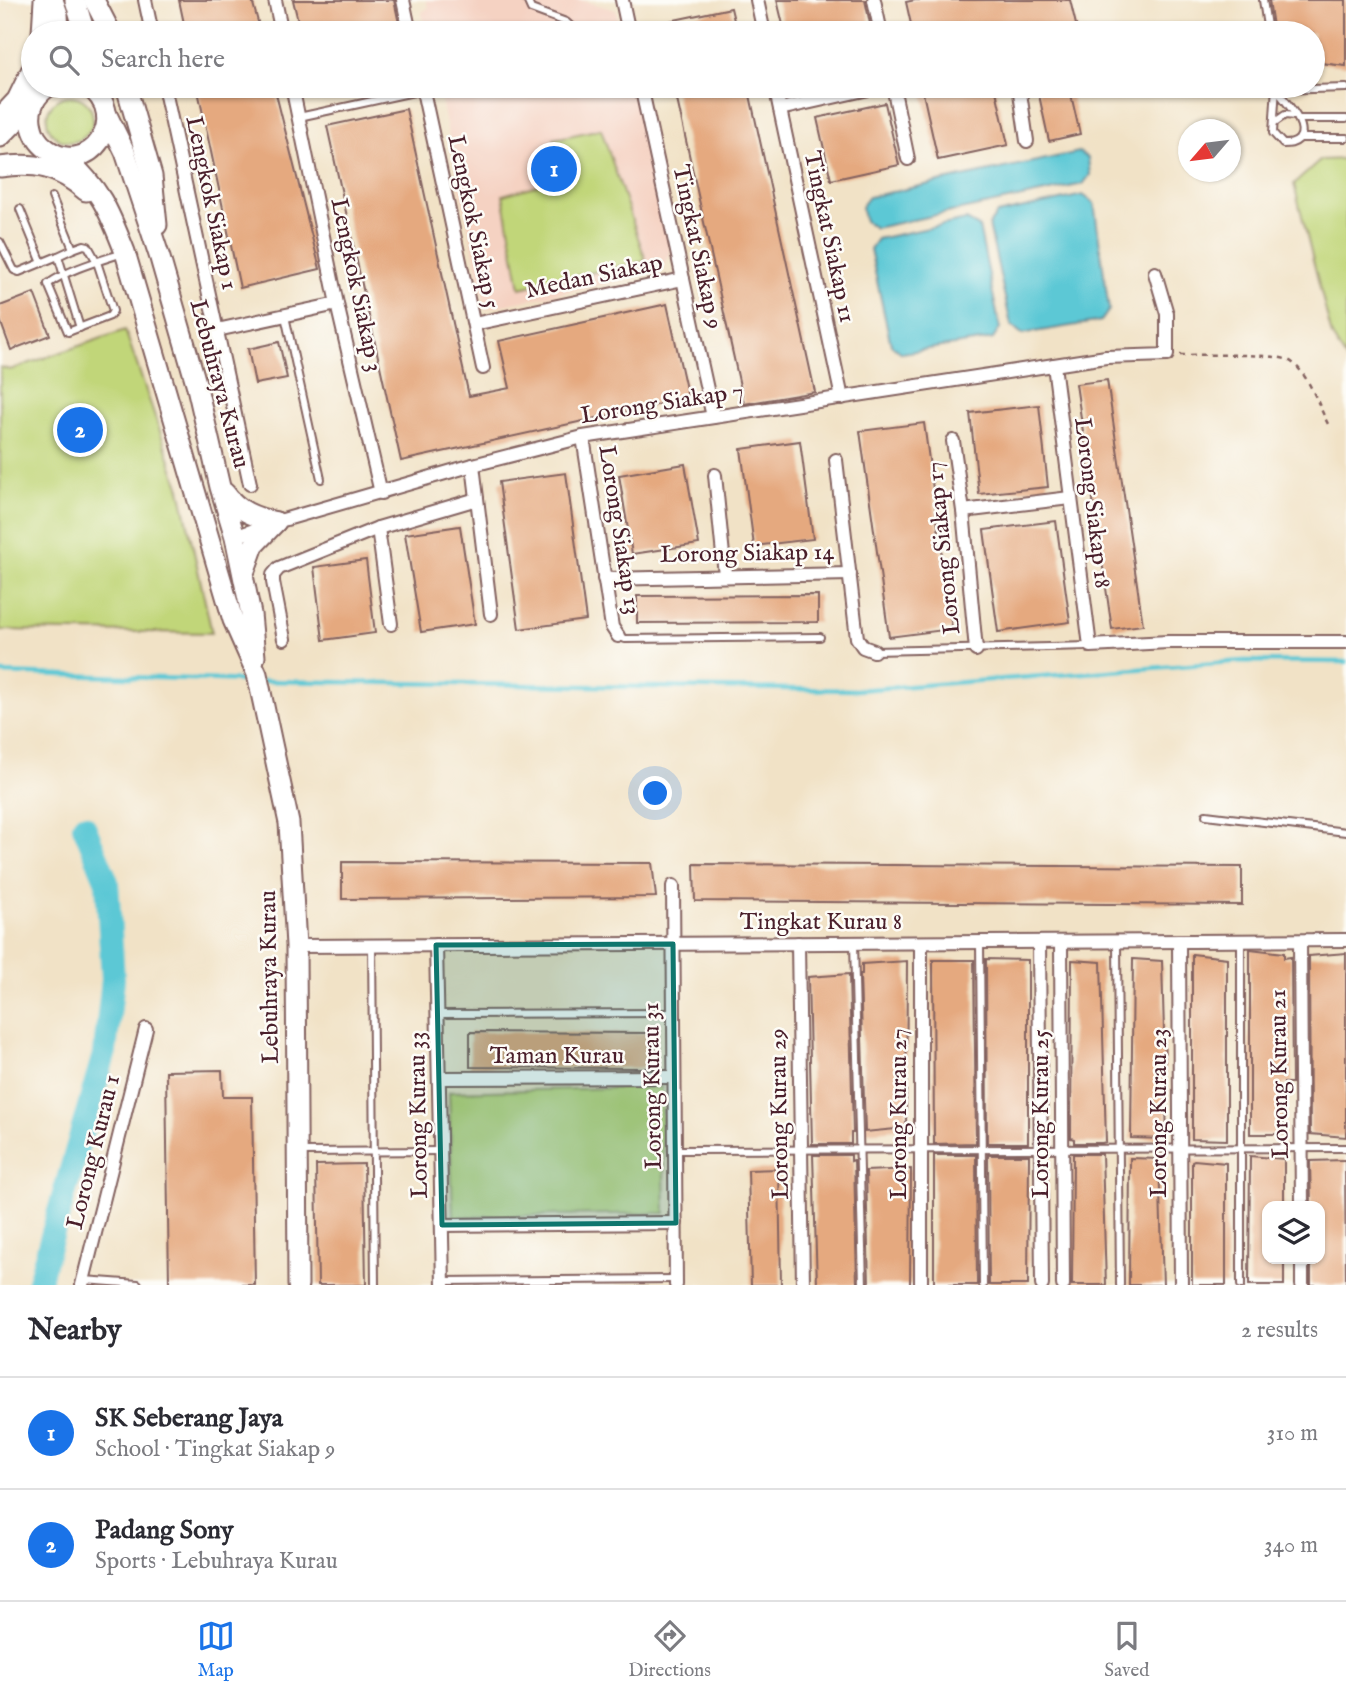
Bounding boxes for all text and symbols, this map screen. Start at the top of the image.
search box [21,21,1325,98]
icon: search [45,41,83,79]
text: Search here [101,43,225,76]
street label: Lengkok Siakap 1 [177,113,245,293]
north arrow [1178,119,1241,182]
street label: Lengkok Siakap 5 [439,132,507,312]
pin: 1 [531,143,577,195]
street label: Tingkat Siakap 11 [796,148,862,326]
street label: Tingkat Siakap 9 [664,162,730,332]
street label: Lengkok Siakap 3 [322,195,390,375]
street label: Medan Siakap [522,247,666,307]
street label: Lebuhraya Kurau [182,296,256,472]
street label: Lorong Siakap 7 [578,376,746,432]
pin: 2 [57,404,103,456]
street label: Lorong Siakap 18 [1066,416,1118,590]
street label: Lorong Siakap 13 [590,443,648,617]
street label: Lorong Siakap 17 [920,460,968,636]
street label: Lorong Siakap 14 [660,537,835,571]
your location [638,776,672,810]
street label: Lebuhraya Kurau [253,890,287,1064]
street label: Tingkat Kurau 8 [740,907,902,938]
street label: Lorong Kurau 21 [1263,989,1297,1159]
street label: Lorong Kurau 31 [636,1002,670,1170]
street label: Lorong Kurau 29 [763,1028,797,1200]
street label: Lorong Kurau 27 [884,1028,915,1200]
street label: Lorong Kurau 23 [1144,1028,1175,1198]
street label: Lorong Kurau 25 [1026,1029,1057,1199]
street label: Lorong Kurau 33 [402,1031,436,1199]
street label: Taman Kurau [490,1041,624,1072]
street label: Lorong Kurau 1 [60,1071,128,1233]
map controls [1262,1201,1325,1264]
button: layers [1262,1201,1325,1264]
text: Nearby [28,1312,121,1350]
text: 2 results [1241,1316,1318,1345]
text: SK Seberang Jaya [95,1402,283,1435]
text: 1 [47,1419,55,1448]
text: 310 m [1267,1419,1318,1448]
text: School · Tingkat Siakap 9 [95,1435,335,1464]
text: Padang Sony [95,1514,234,1547]
text: 2 [46,1531,56,1560]
text: 340 m [1264,1531,1318,1560]
text: Sports · Lebuhraya Kurau [95,1547,338,1576]
tab: Map [197,1617,235,1683]
tab: Directions [628,1617,711,1683]
tab: Saved [1104,1617,1149,1683]

